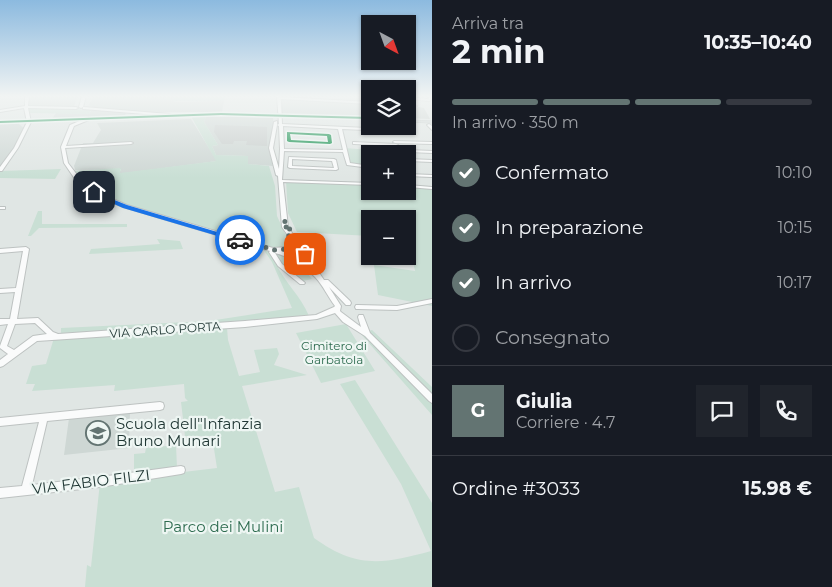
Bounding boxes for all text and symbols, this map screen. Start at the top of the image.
text: Arriva tra [452,14,524,33]
north arrow [361,15,416,70]
map controls [361,15,416,265]
text: 10:35–10:40 [704,31,812,54]
text: 2 min [452,32,545,71]
button: layers [361,80,416,135]
text: In arrivo · 350 m [452,113,579,132]
button: + [361,145,416,200]
icon: check [452,159,480,187]
text: Confermato [495,161,609,184]
text: 10:10 [776,163,812,182]
pin [73,171,115,213]
icon: home [80,178,108,206]
button: − [361,210,416,265]
icon: check [452,214,480,242]
courier [215,215,265,265]
text: In preparazione [495,216,643,239]
text: 10:15 [777,218,812,237]
icon: car [226,226,254,254]
pin [284,233,326,275]
icon: bag [291,240,319,268]
icon: check [452,269,480,297]
text: In arrivo [495,271,572,294]
text: 10:17 [777,273,812,292]
street label: VIA CARLO PORTA [109,318,222,341]
text: Consegnato [495,326,610,349]
park label: Cimitero di Garbatola [301,338,367,367]
button: chat [696,385,748,437]
button: phone [760,385,812,437]
text: Giulia [516,390,573,413]
text: G [471,399,485,422]
text: Corriere · 4.7 [516,413,615,432]
place label: Scuola dell"Infanzia Bruno Munari [116,414,262,450]
school or university icon: Scuola dell"Infanzia Bruno Munari [85,420,111,446]
street label: VIA FABIO FILZI [31,465,151,498]
text: Ordine #3033 [452,477,580,500]
text: 15.98 € [743,477,812,500]
park label: Parco dei Mulini [163,517,283,536]

